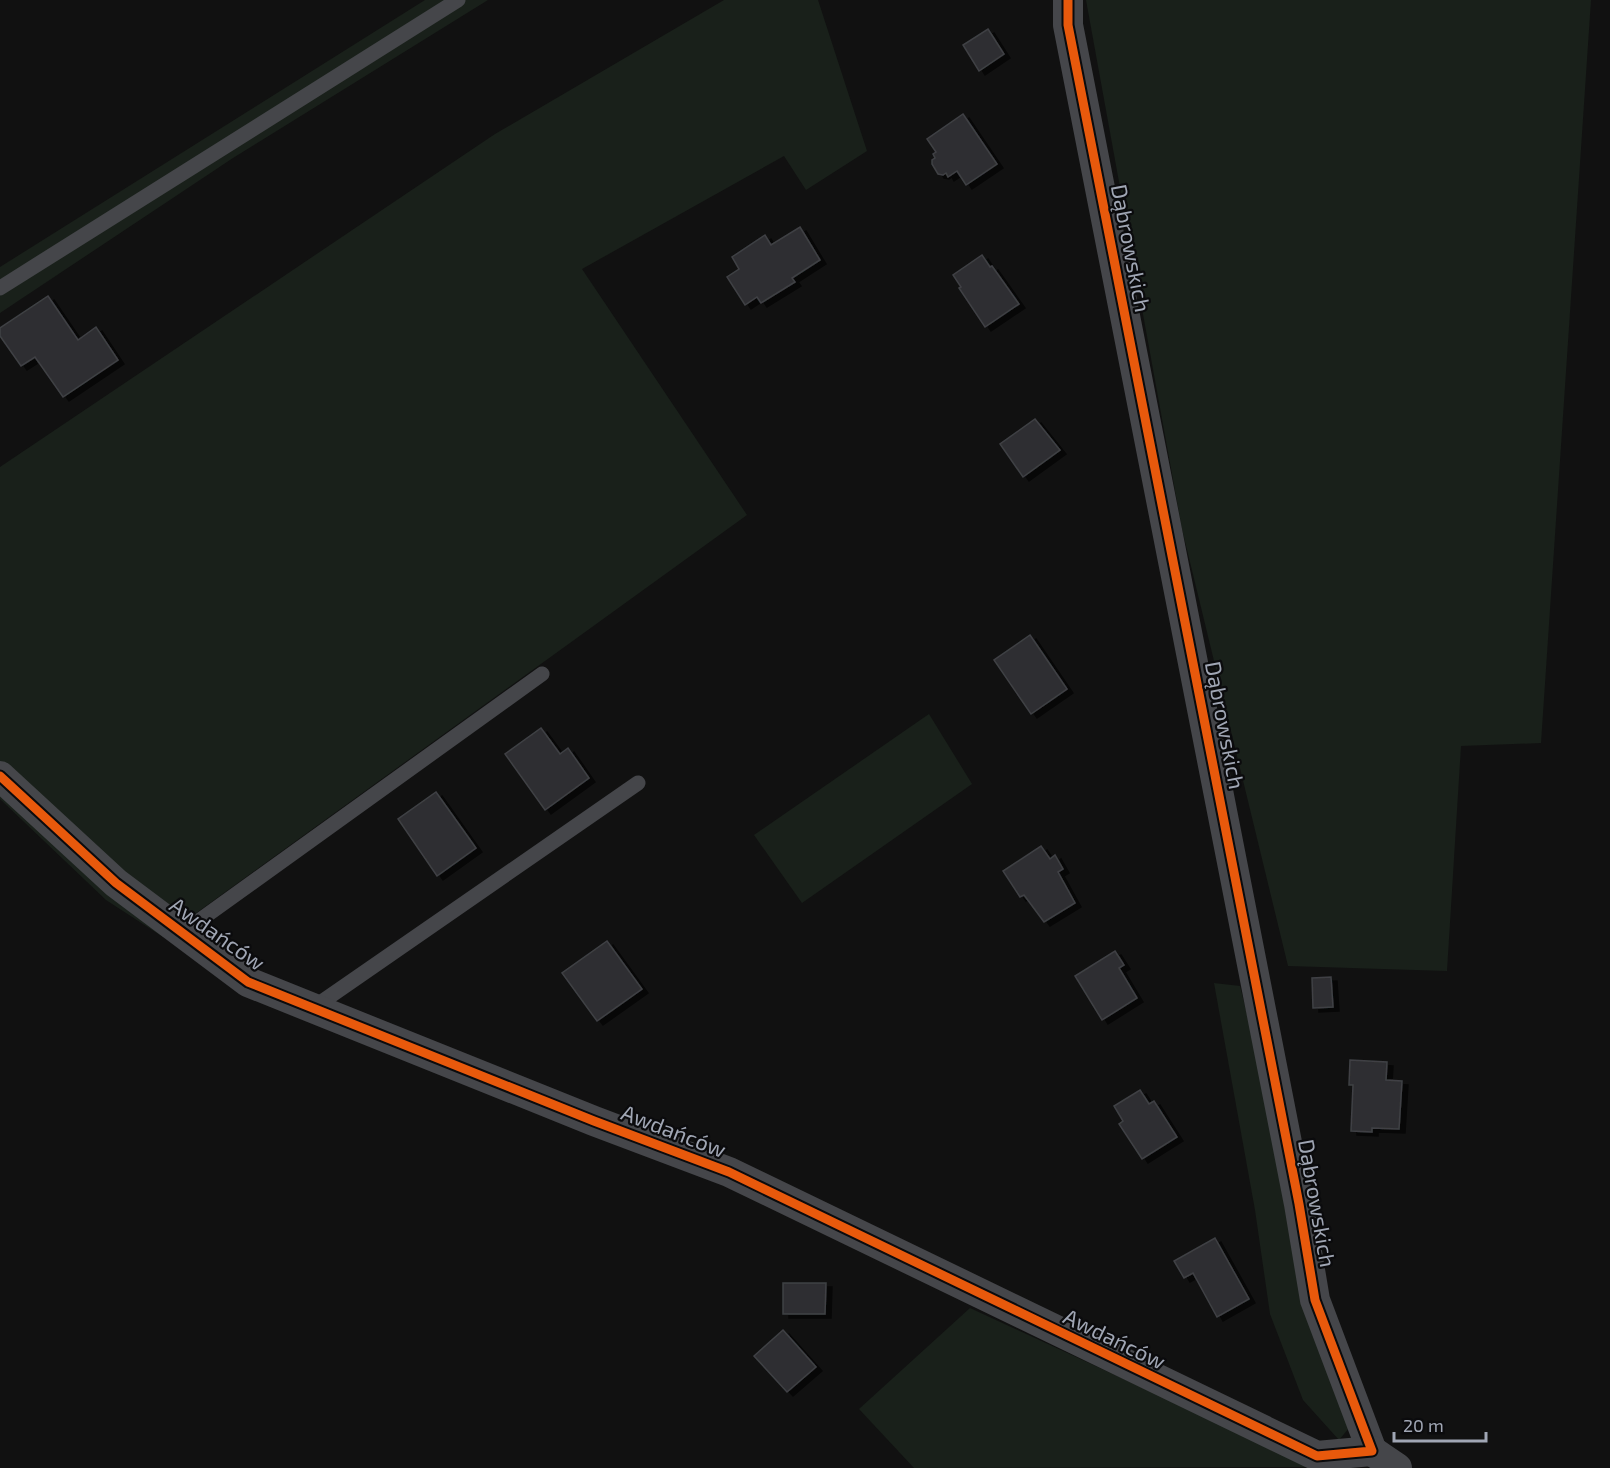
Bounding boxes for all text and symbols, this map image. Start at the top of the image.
street label: Dąbrowskich [1107,182,1157,314]
street label: Dąbrowskich [1201,659,1251,791]
street label: Awdańców [165,891,271,975]
street label: Awdańców [618,1098,730,1162]
street label: Dąbrowskich [1294,1137,1342,1269]
street label: Awdańców [1060,1302,1170,1374]
scale bar [1394,1405,1486,1443]
text: 20 m [1403,1414,1444,1436]

